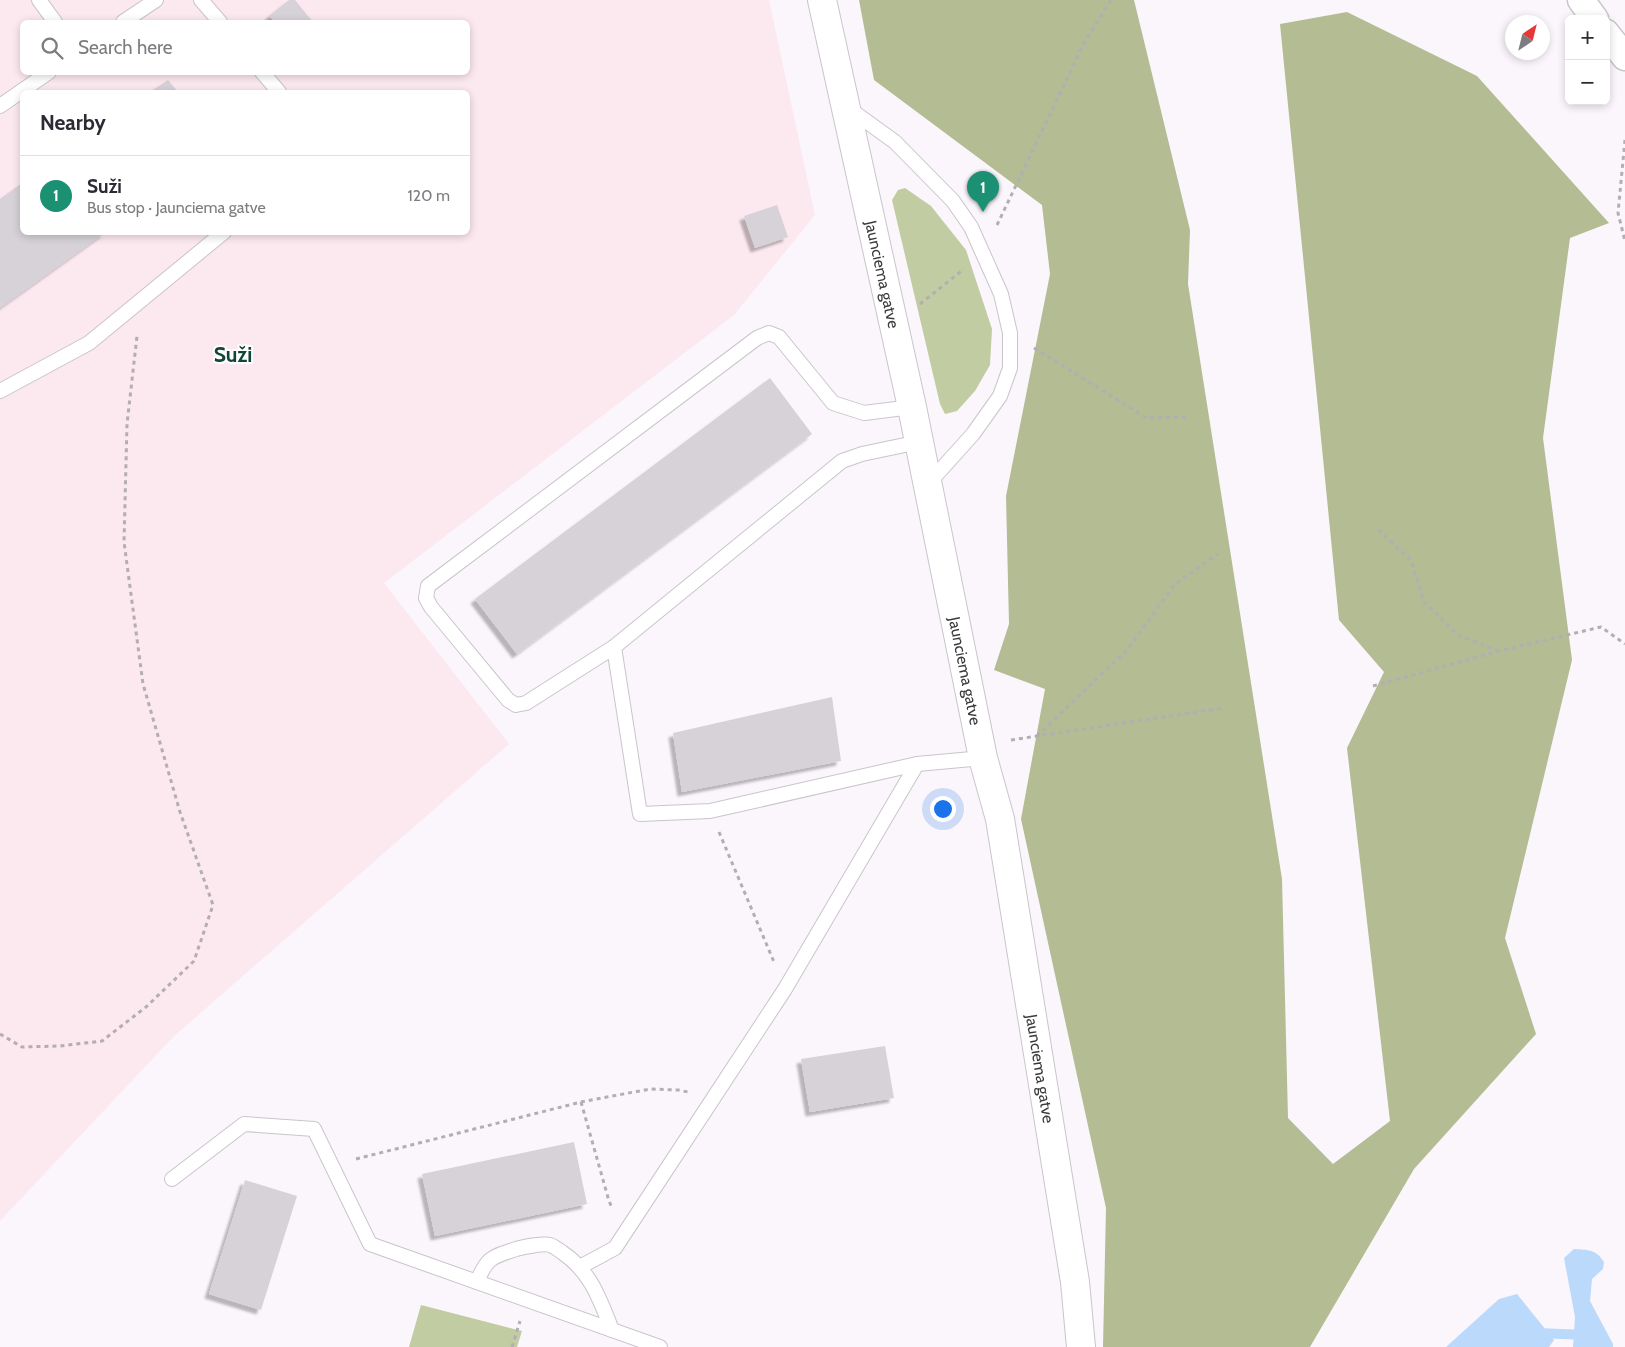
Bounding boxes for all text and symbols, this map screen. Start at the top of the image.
north arrow [1505,15,1550,60]
map controls [1565,15,1610,105]
button: + [1565,15,1610,60]
search box [20,20,470,75]
icon: search [38,34,66,62]
text: Search here [78,36,172,59]
button: − [1565,60,1610,105]
text: Nearby [40,110,106,135]
pin: 1 [967,171,999,212]
text: Suži [87,175,122,198]
text: 1 [53,186,59,205]
text: 120 m [408,186,450,205]
text: Bus stop · Jaunciema gatve [87,198,266,217]
street label: Jaunciema gatve [861,218,904,330]
district label: Suži [214,342,252,367]
street label: Jaunciema gatve [945,614,986,727]
your location [930,796,956,822]
street label: Jaunciema gatve [1022,1012,1059,1124]

